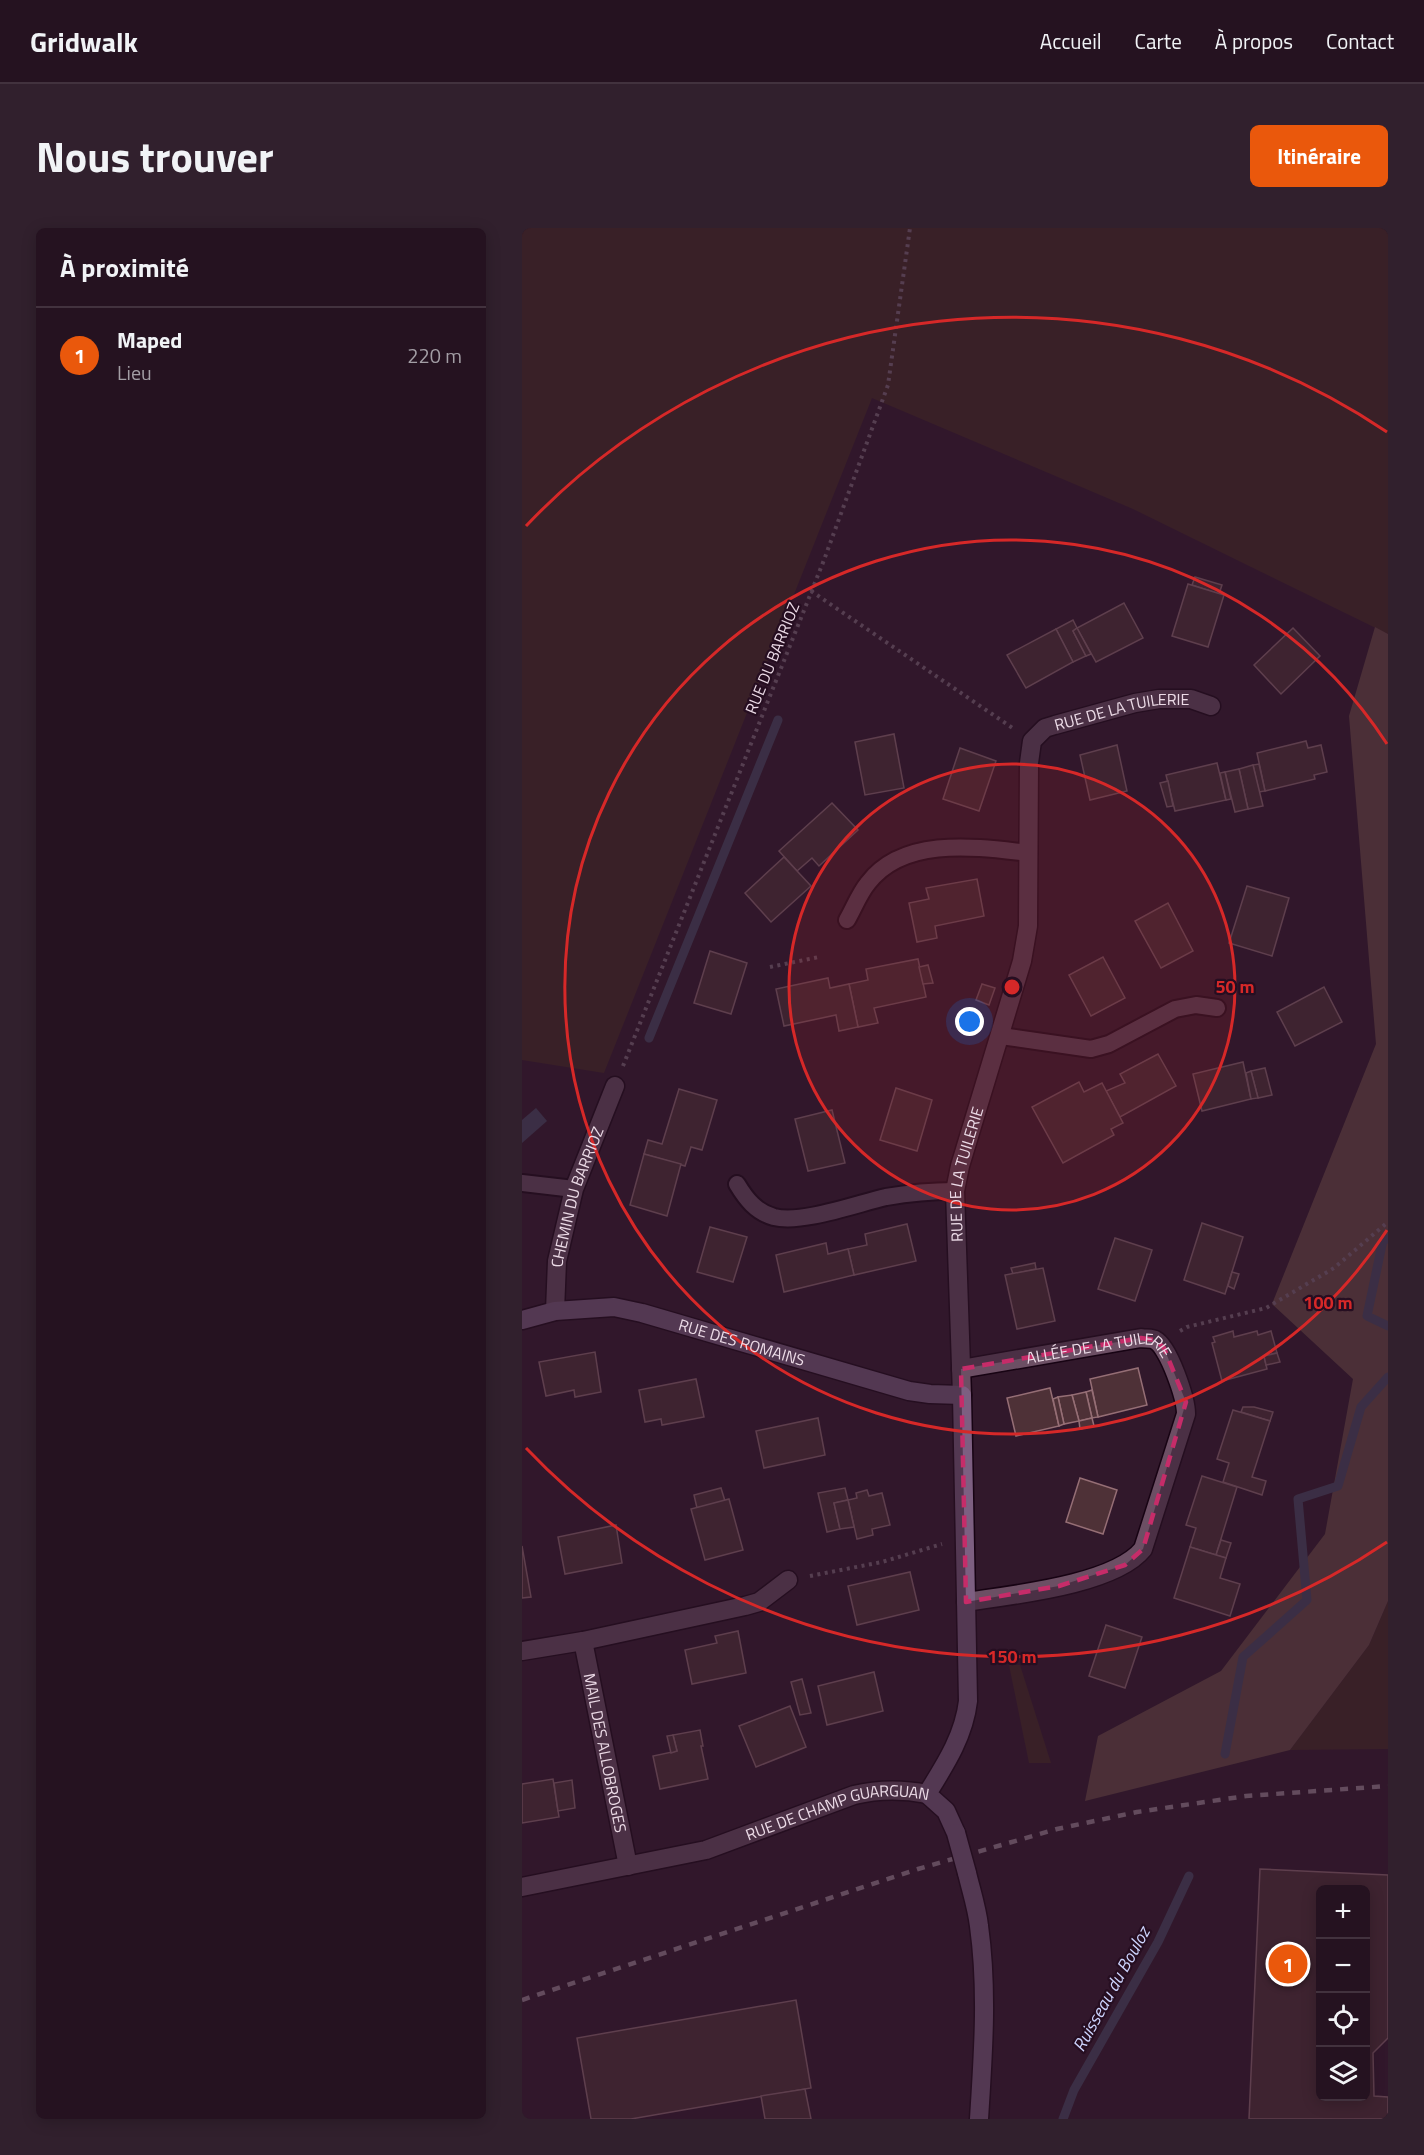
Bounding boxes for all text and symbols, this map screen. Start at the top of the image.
text: Gridwalk [30,20,138,63]
text: Accueil [1040,25,1102,57]
text: Carte [1135,25,1182,57]
text: À propos [1215,25,1293,57]
text: Contact [1326,25,1394,57]
text: Nous trouver [36,124,274,188]
button: Itinéraire [1250,125,1388,187]
text: À proximité [60,248,189,287]
text: Maped [117,323,182,357]
text: 1 [74,340,85,371]
text: 220 m [407,340,462,371]
text: Lieu [117,357,152,388]
street label: RUE DU BARRIOZ [739,599,805,717]
street label: RUE DE LA TUILERIE [1052,687,1189,737]
text: 50 m [1215,973,1255,1000]
centre of rings [1002,977,1022,997]
your location [955,1007,984,1036]
street label: RUE DE LA TUILERIE [943,1104,989,1242]
street label: CHEMIN DU BARRIOZ [545,1123,610,1268]
text: 100 m [1303,1289,1353,1316]
street label: RUE DES ROMAINS [676,1312,808,1372]
street label: ALLÉE DE LA TUILERIE [1024,1326,1178,1370]
text: 150 m [987,1643,1037,1670]
street label: MAIL DES ALLOBROGES [578,1671,633,1835]
street label: RUE DE CHAMP GUARGUAN [742,1778,931,1846]
map controls [1316,1885,1370,2101]
button: + [1316,1885,1370,1939]
water label: Ruisseau du Bouloz [1066,1920,1157,2056]
button: − [1316,1939,1370,1993]
pin: 1 [1268,1942,1308,1986]
button: locate [1316,1993,1370,2047]
button: layers [1316,2047,1370,2101]

